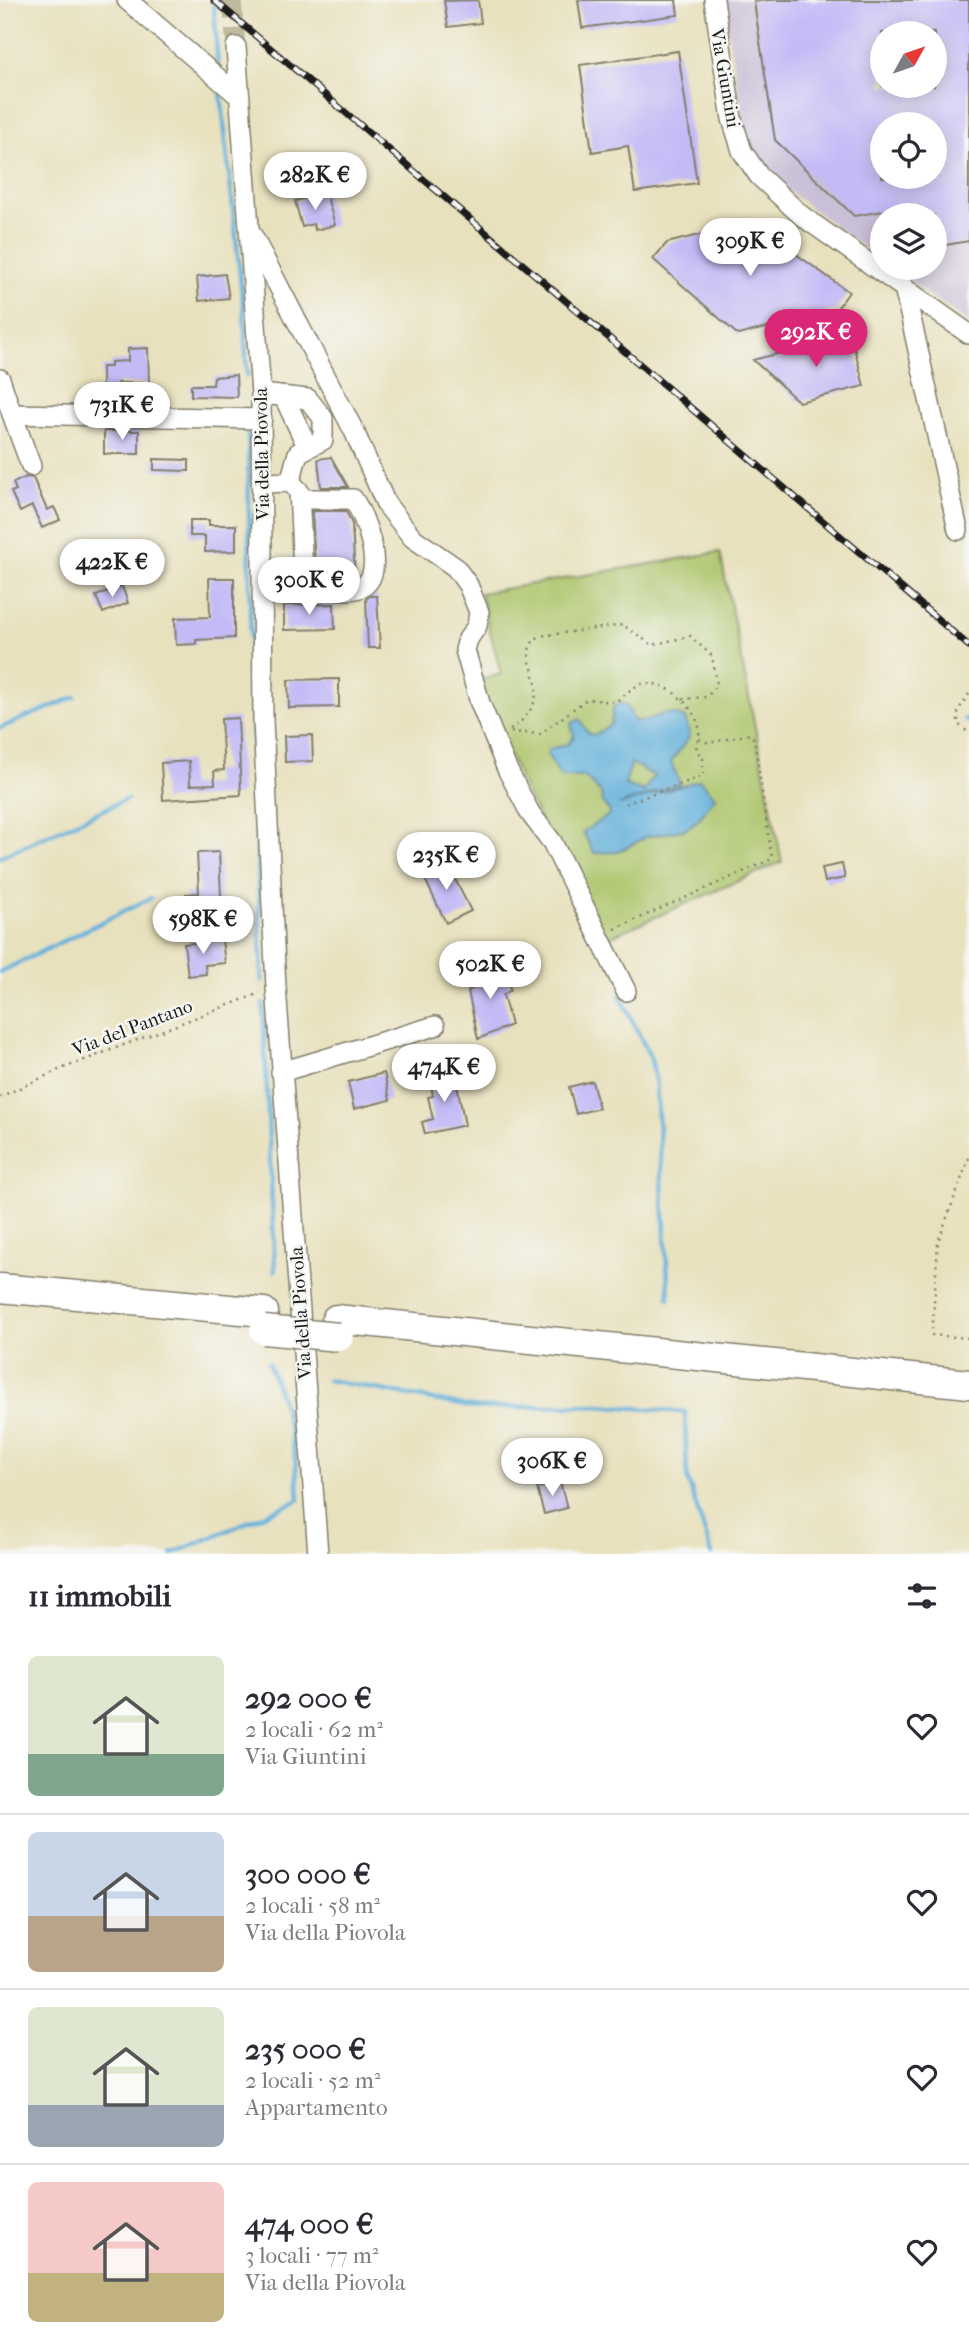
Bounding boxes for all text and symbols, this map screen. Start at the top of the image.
north arrow [870,21,947,98]
map controls [870,21,947,280]
street label: Via Giuntini [705,26,745,130]
button: locate [870,112,947,189]
pin: 282K € [258,152,372,212]
text: 282K € [280,161,350,188]
button: layers [870,203,947,280]
pin: 309K € [693,218,807,278]
text: 309K € [715,227,785,254]
pin: 292K € [759,310,873,369]
text: 292K € [780,318,852,345]
pin: 731K € [65,382,179,442]
street label: Via della Piovola [250,387,274,522]
text: 731K € [90,391,154,418]
pin: 422K € [55,540,169,599]
text: 422K € [76,548,148,575]
pin: 300K € [252,558,366,617]
text: 300K € [274,566,344,593]
pin: 235K € [389,832,503,892]
text: 235K € [413,841,479,868]
pin: 598K € [146,897,260,956]
text: 598K € [169,905,237,932]
pin: 502K € [433,942,547,1001]
text: 502K € [455,950,525,977]
street label: Via del Pantano [68,995,196,1061]
pin: 474K € [387,1044,501,1104]
text: 474K € [408,1053,480,1080]
street label: Via della Piovola [285,1246,317,1381]
pin: 306K € [495,1438,609,1498]
text: 306K € [517,1447,587,1474]
icon: filters [903,1577,941,1615]
text: 11 immobili [28,1579,171,1614]
text: 292 000 € [245,1681,372,1716]
icon: home [84,1684,168,1768]
icon: heart [903,1707,941,1745]
text: 2 locali · 62 m² [245,1716,383,1743]
text: Via Giuntini [245,1743,367,1770]
text: 300 000 € [245,1857,371,1892]
icon: home [84,1860,168,1944]
icon: heart [903,1883,941,1921]
text: 2 locali · 58 m² [245,1892,380,1919]
text: Via della Piovola [245,1919,406,1946]
text: 235 000 € [245,2032,366,2067]
icon: home [84,2035,168,2119]
icon: heart [903,2058,941,2096]
text: 2 locali · 52 m² [245,2067,380,2094]
text: Appartamento [245,2094,388,2121]
text: 474 000 € [245,2207,374,2242]
icon: home [84,2210,168,2294]
icon: heart [903,2233,941,2271]
text: 3 locali · 77 m² [245,2242,378,2269]
text: Via della Piovola [245,2269,406,2296]

